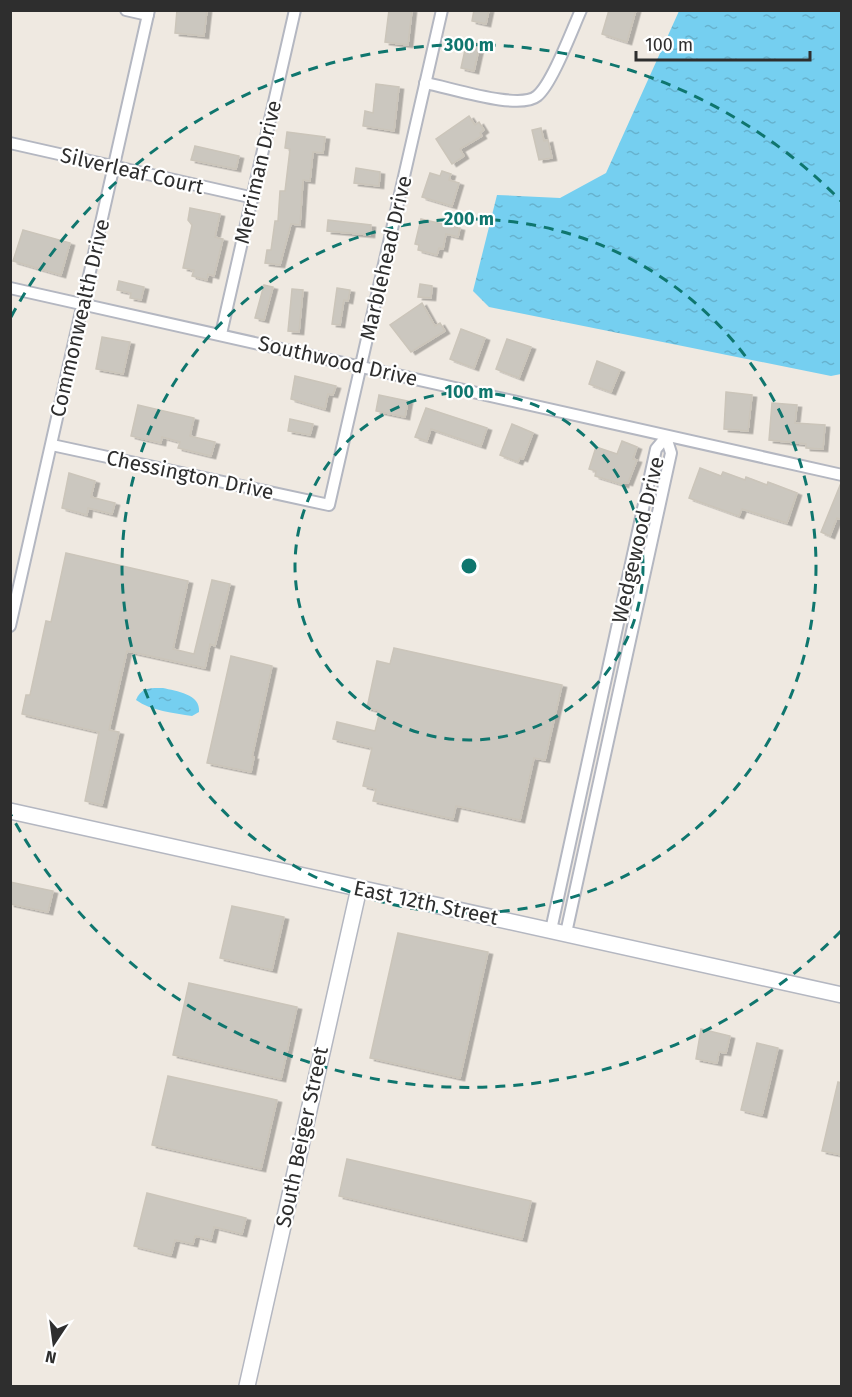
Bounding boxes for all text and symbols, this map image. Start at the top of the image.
scale bar [636,24,810,62]
text: 300 m [443,34,494,56]
text: 100 m [645,34,693,56]
street label: Merriman Drive [229,98,287,246]
street label: Silverleaf Court [58,142,206,200]
street label: Marblehead Drive [354,173,418,343]
text: 200 m [444,208,494,230]
street label: Commonwealth Drive [45,216,115,420]
street label: Southwood Drive [256,330,420,392]
text: 100 m [445,381,493,403]
street label: Chessington Drive [104,445,276,505]
street label: Wedgewood Drive [606,454,670,626]
centre of rings [459,556,479,576]
street label: East 12th Street [351,875,501,931]
street label: South Beiger Street [270,1044,334,1230]
north arrow [24,1313,84,1373]
text: N [43,1347,58,1368]

